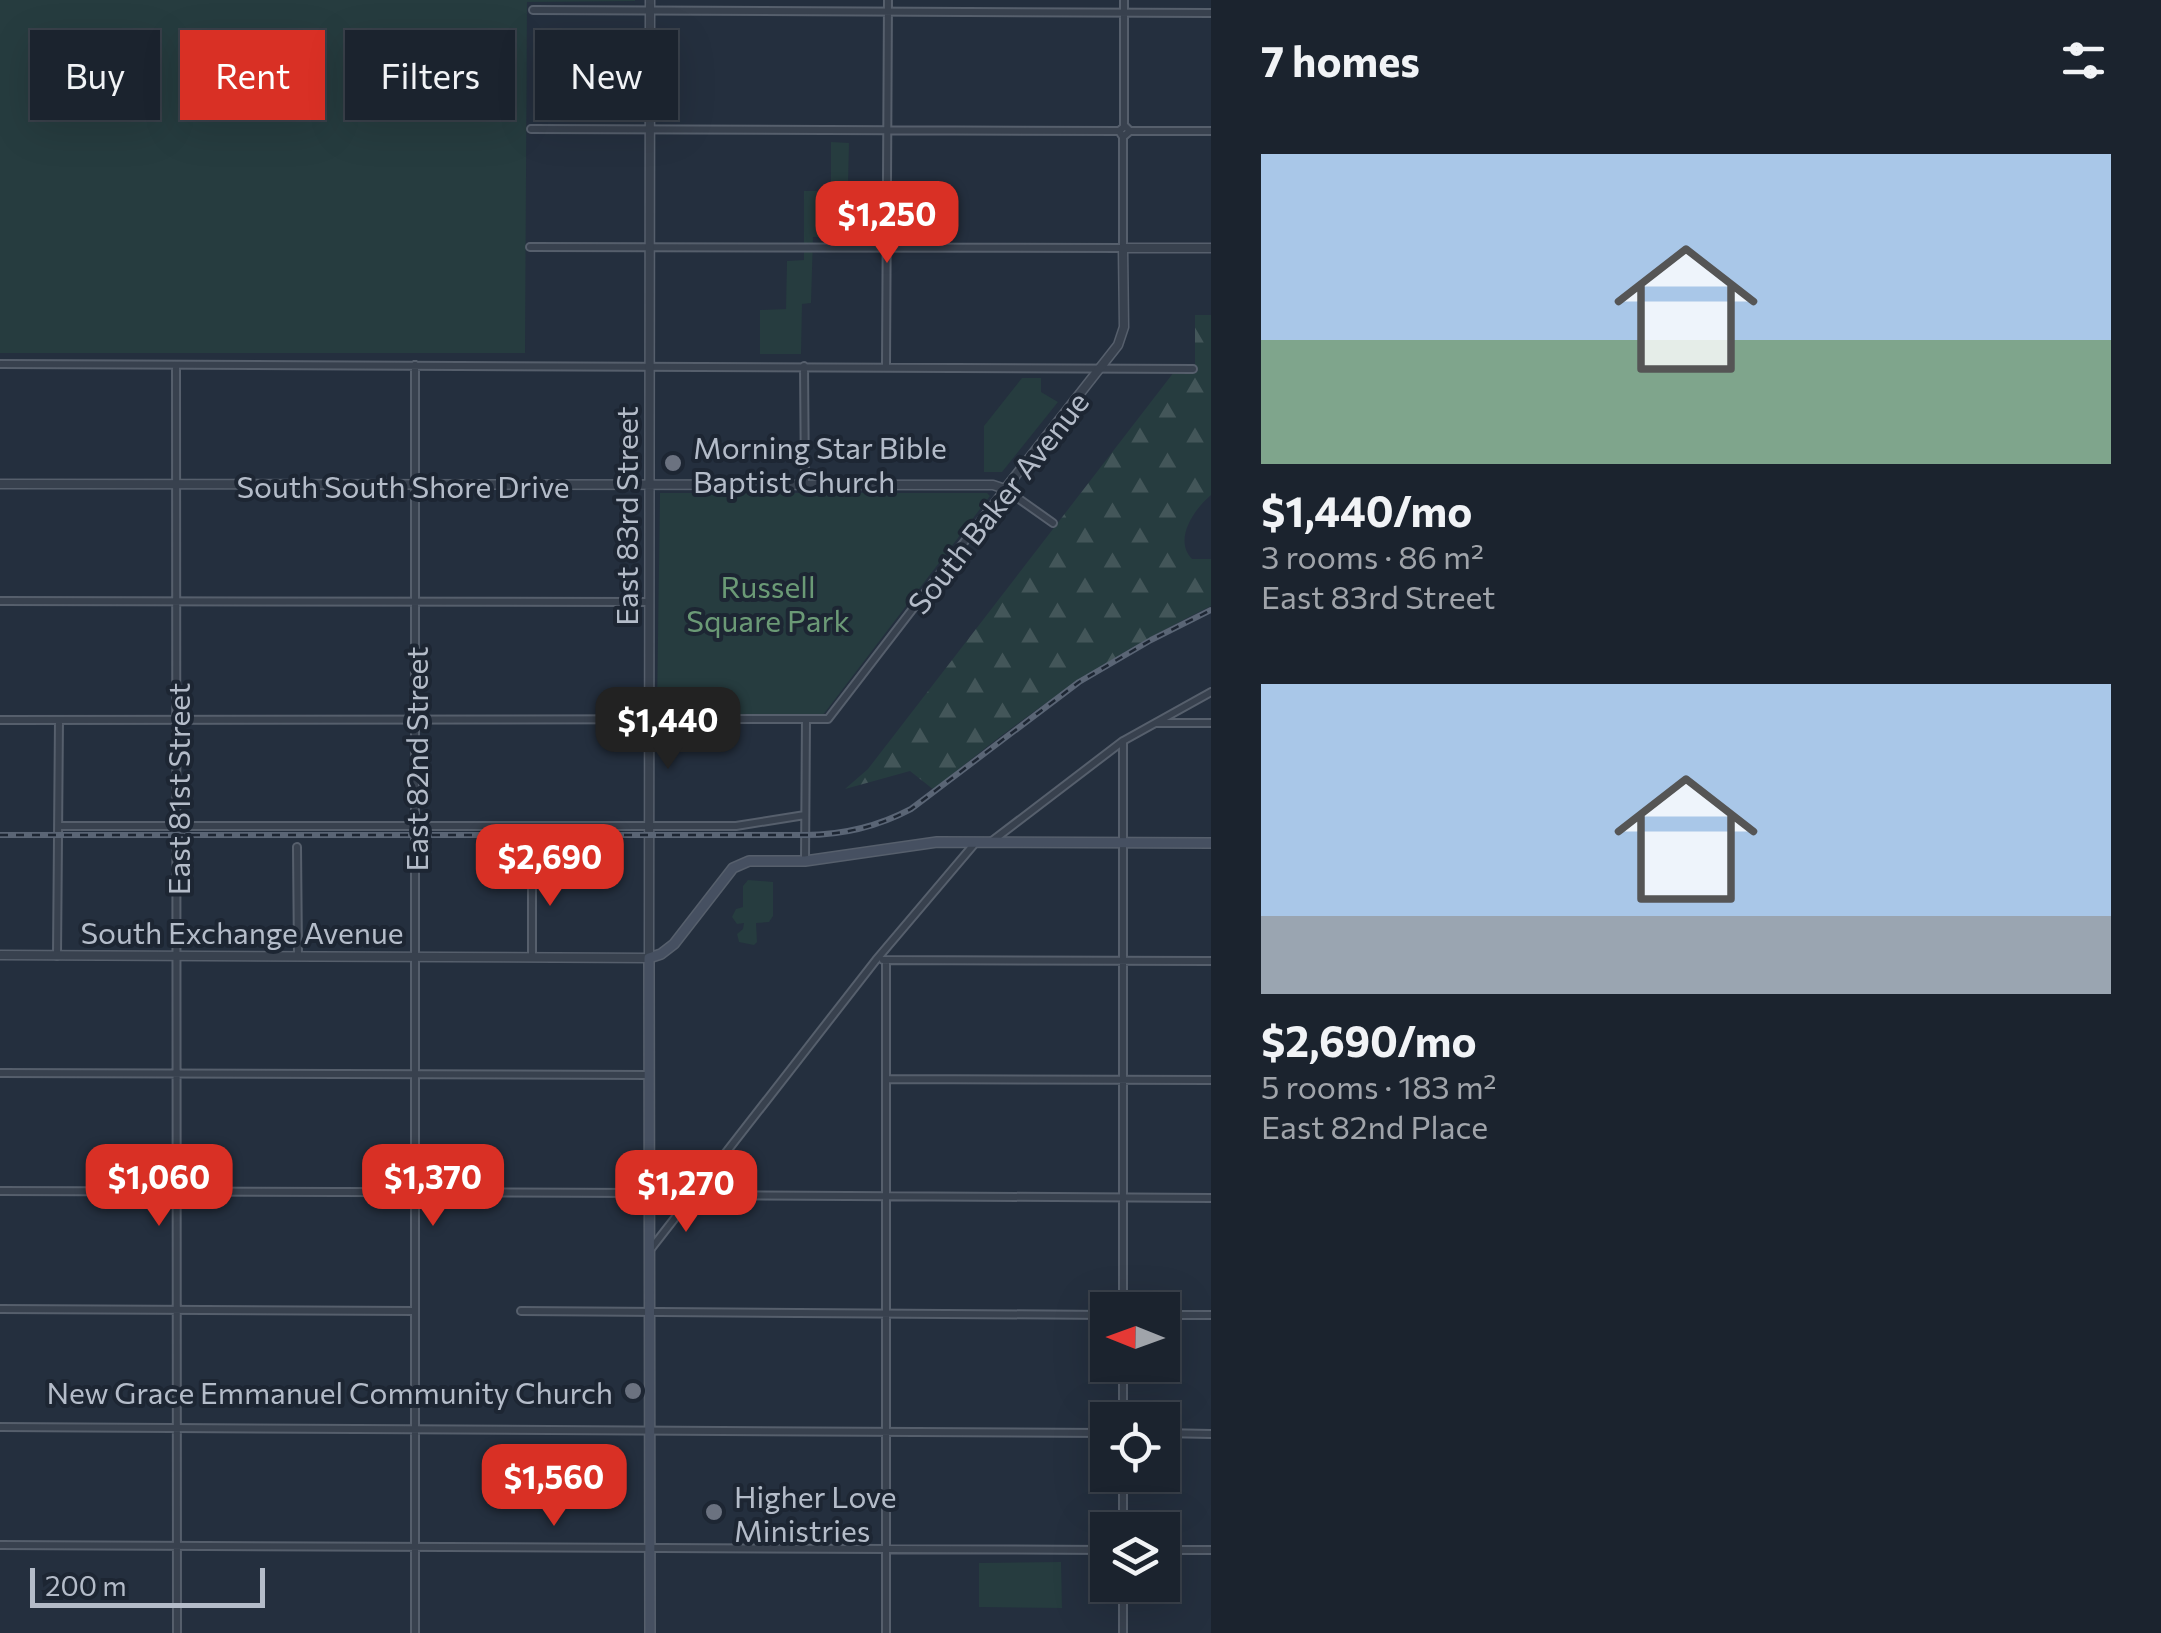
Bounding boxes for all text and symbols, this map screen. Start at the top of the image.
chip: Buy [30,30,160,120]
chip: Rent [180,30,325,120]
chip: Filters [345,30,515,120]
chip: New [535,30,678,120]
icon: filters [2056,33,2111,88]
text: 7 homes [1261,34,1420,86]
pin: $1,250 [806,181,968,266]
text: $1,250 [838,193,937,233]
icon: home [1596,219,1776,399]
street label: South Baker Avenue [899,384,1095,620]
street label: East 83rd Street [607,406,644,626]
place label: Morning Star Bible Baptist Church [693,428,947,499]
marker: Morning Star Bible Baptist Church [662,452,684,474]
street label: South South Shore Drive [236,467,570,504]
text: $1,440/mo [1261,484,1472,536]
text: 3 rooms · 86 m² [1261,536,1484,576]
park label: Russell Square Park [686,567,850,638]
text: East 83rd Street [1261,576,1495,616]
street label: East 82nd Street [397,647,434,871]
street label: East 81st Street [159,683,196,895]
pin: $1,440 [587,687,749,772]
text: $1,440 [617,699,719,739]
icon: home [1596,749,1776,929]
pin: $2,690 [469,824,631,909]
text: $2,690 [498,836,602,876]
street label: South Exchange Avenue [80,913,404,950]
text: $2,690/mo [1261,1014,1477,1066]
text: 5 rooms · 183 m² [1261,1066,1496,1106]
text: East 82nd Place [1261,1106,1488,1146]
pin: $1,060 [78,1144,240,1229]
pin: $1,370 [352,1144,514,1229]
pin: $1,270 [605,1150,767,1235]
text: $1,060 [108,1156,210,1196]
text: $1,370 [384,1156,482,1196]
text: $1,270 [637,1162,735,1202]
north arrow [1090,1292,1180,1382]
map controls [1090,1292,1180,1602]
place label: New Grace Emmanuel Community Church [46,1373,613,1410]
marker: New Grace Emmanuel Community Church [622,1380,644,1402]
button: locate [1090,1402,1180,1492]
pin: $1,560 [473,1444,635,1529]
text: $1,560 [504,1456,604,1496]
place label: Higher Love Ministries [734,1477,896,1548]
marker: Higher Love Ministries [703,1501,725,1523]
button: layers [1090,1512,1180,1602]
scale bar [30,1563,265,1608]
text: 200 m [45,1568,127,1602]

